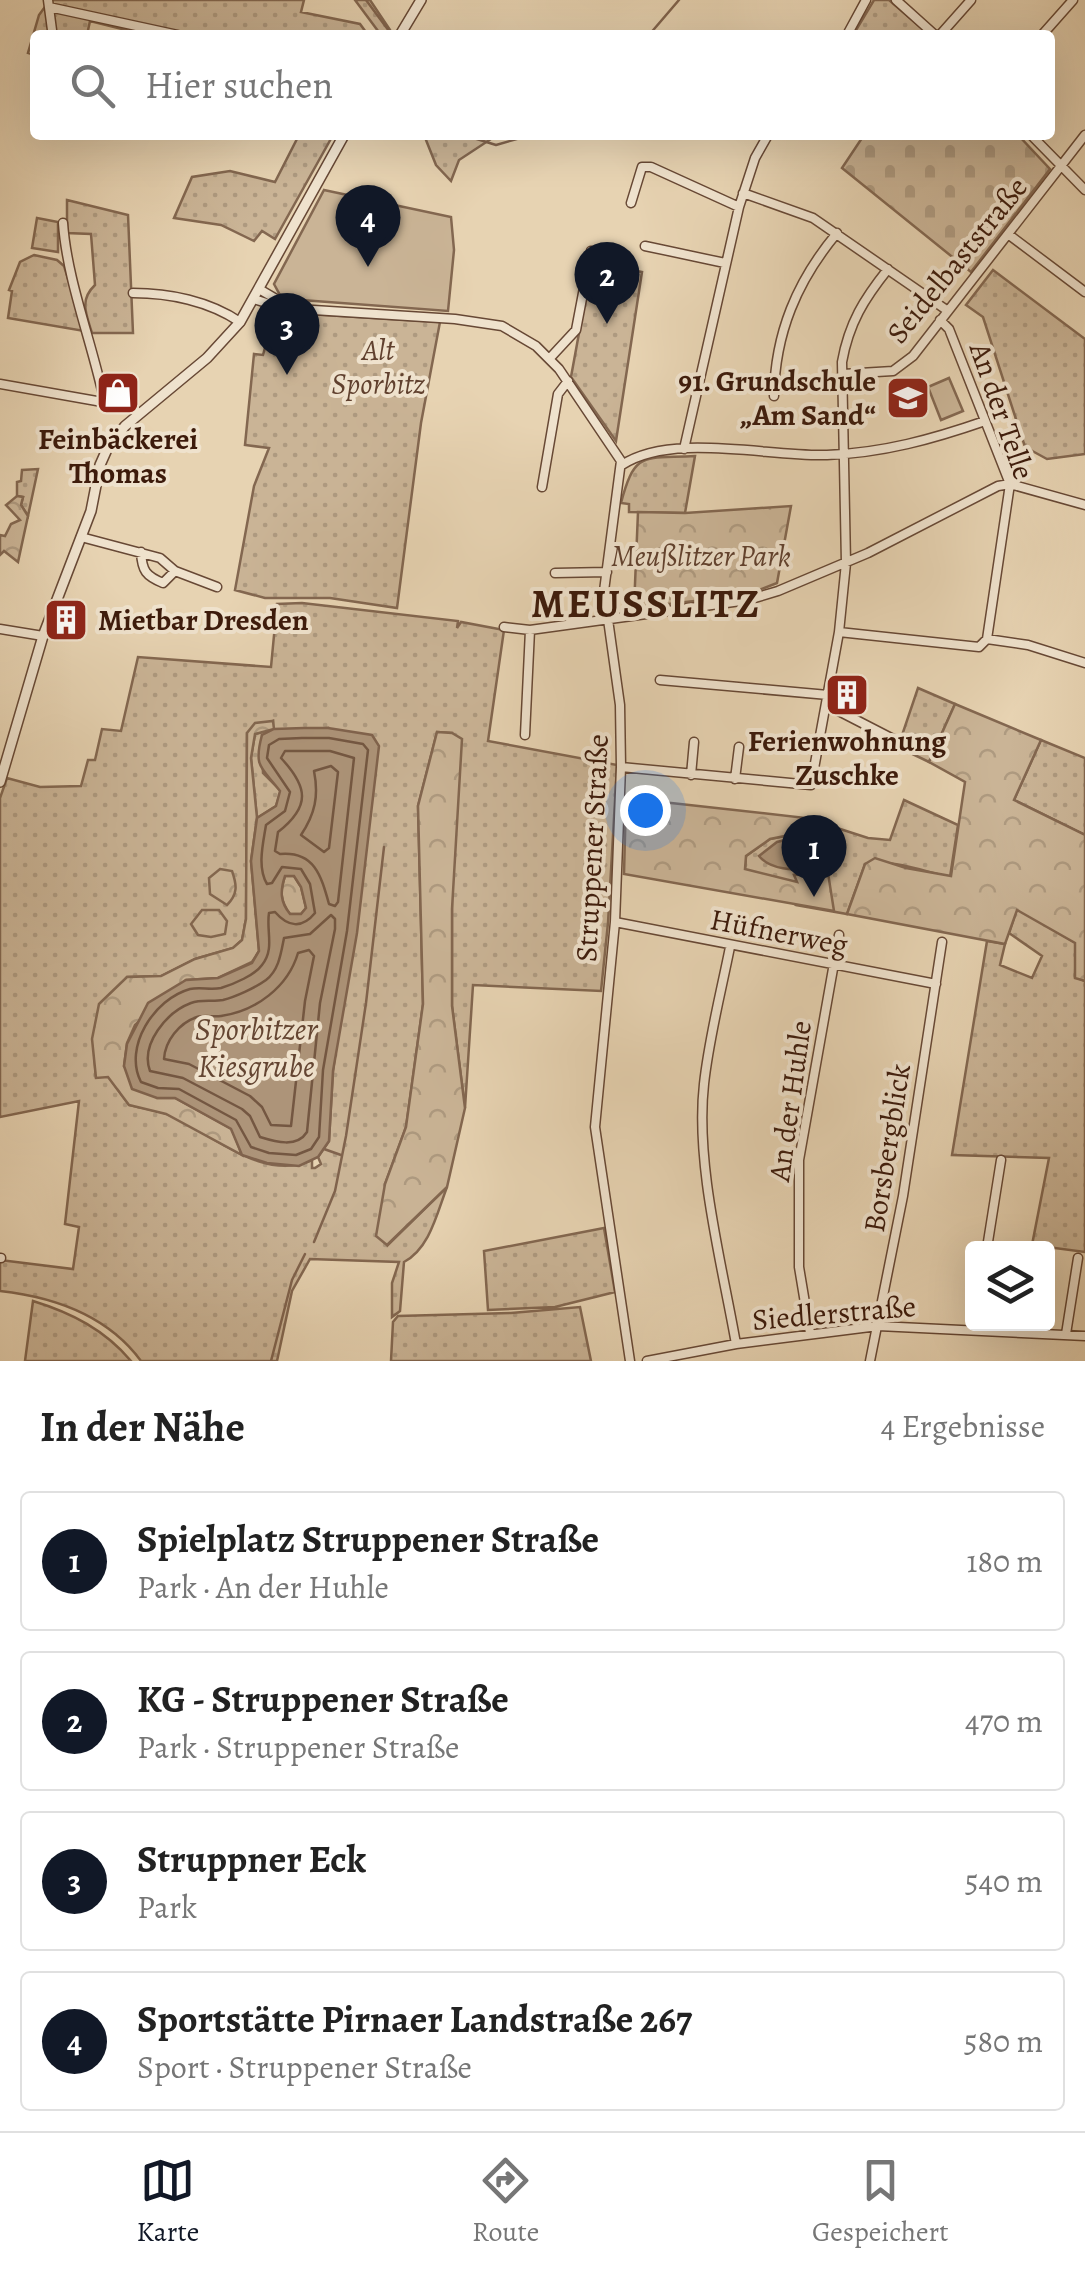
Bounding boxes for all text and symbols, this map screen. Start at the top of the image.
search box [30,30,1055,140]
icon: search [65,58,120,113]
text: Hier suchen [145,59,333,111]
street label: Seidelbaststraße [877,168,1037,352]
pin: 4 [336,184,400,267]
pin: 2 [574,242,640,324]
pin: 3 [254,292,320,375]
park label: Alt Sporbitz [331,330,425,404]
street label: An der Telle [960,336,1044,485]
place label: 91. Grundschule „Am Sand“ [678,361,876,435]
shop icon: Feinbäckerei Thomas [95,370,141,416]
school or university icon: 91. Grundschule „Am Sand“ [885,375,931,421]
place label: Feinbäckerei Thomas [38,419,198,493]
park label: Meußlitzer Park [611,536,791,576]
district label: MEUSSLITZ [531,576,761,631]
building icon: Mietbar Dresden [43,597,89,643]
place label: Mietbar Dresden [98,600,309,640]
building icon: Ferienwohnung Zuschke [824,672,870,718]
place label: Ferienwohnung Zuschke [748,721,947,795]
street label: Struppener Straße [566,733,618,963]
your location [620,785,671,836]
pin: 1 [782,814,846,897]
street label: Hüfnerweg [707,899,851,965]
water label: Sporbitzer Kiesgrube [195,1007,318,1088]
street label: An der Huhle [759,1018,821,1185]
street label: Borsbergblick [854,1061,920,1235]
map controls [965,1241,1055,1331]
button: layers [965,1241,1055,1331]
street label: Siedlerstraße [750,1286,918,1340]
text: In der Nähe [40,1398,245,1455]
text: 4 Ergebnisse [881,1404,1045,1448]
text: Spielplatz Struppener Straße [137,1513,599,1565]
text: 1 [69,1539,80,1583]
text: 180 m [967,1539,1043,1583]
text: Park · An der Huhle [137,1565,389,1609]
text: KG - Struppener Straße [137,1673,509,1725]
text: 2 [67,1699,82,1743]
text: 470 m [965,1699,1043,1743]
text: Park · Struppener Straße [137,1725,459,1769]
text: Struppner Eck [137,1833,366,1885]
text: 3 [68,1859,81,1903]
text: 540 m [965,1859,1043,1903]
text: Park [137,1885,197,1929]
text: Sportstätte Pirnaer Landstraße 267 [137,1993,692,2045]
text: 4 [67,2019,82,2063]
text: 580 m [964,2019,1043,2063]
text: Sport · Struppener Straße [137,2045,472,2089]
tab: Karte [136,2153,199,2251]
tab: Route [472,2153,539,2251]
tab: Gespeichert [812,2153,949,2251]

